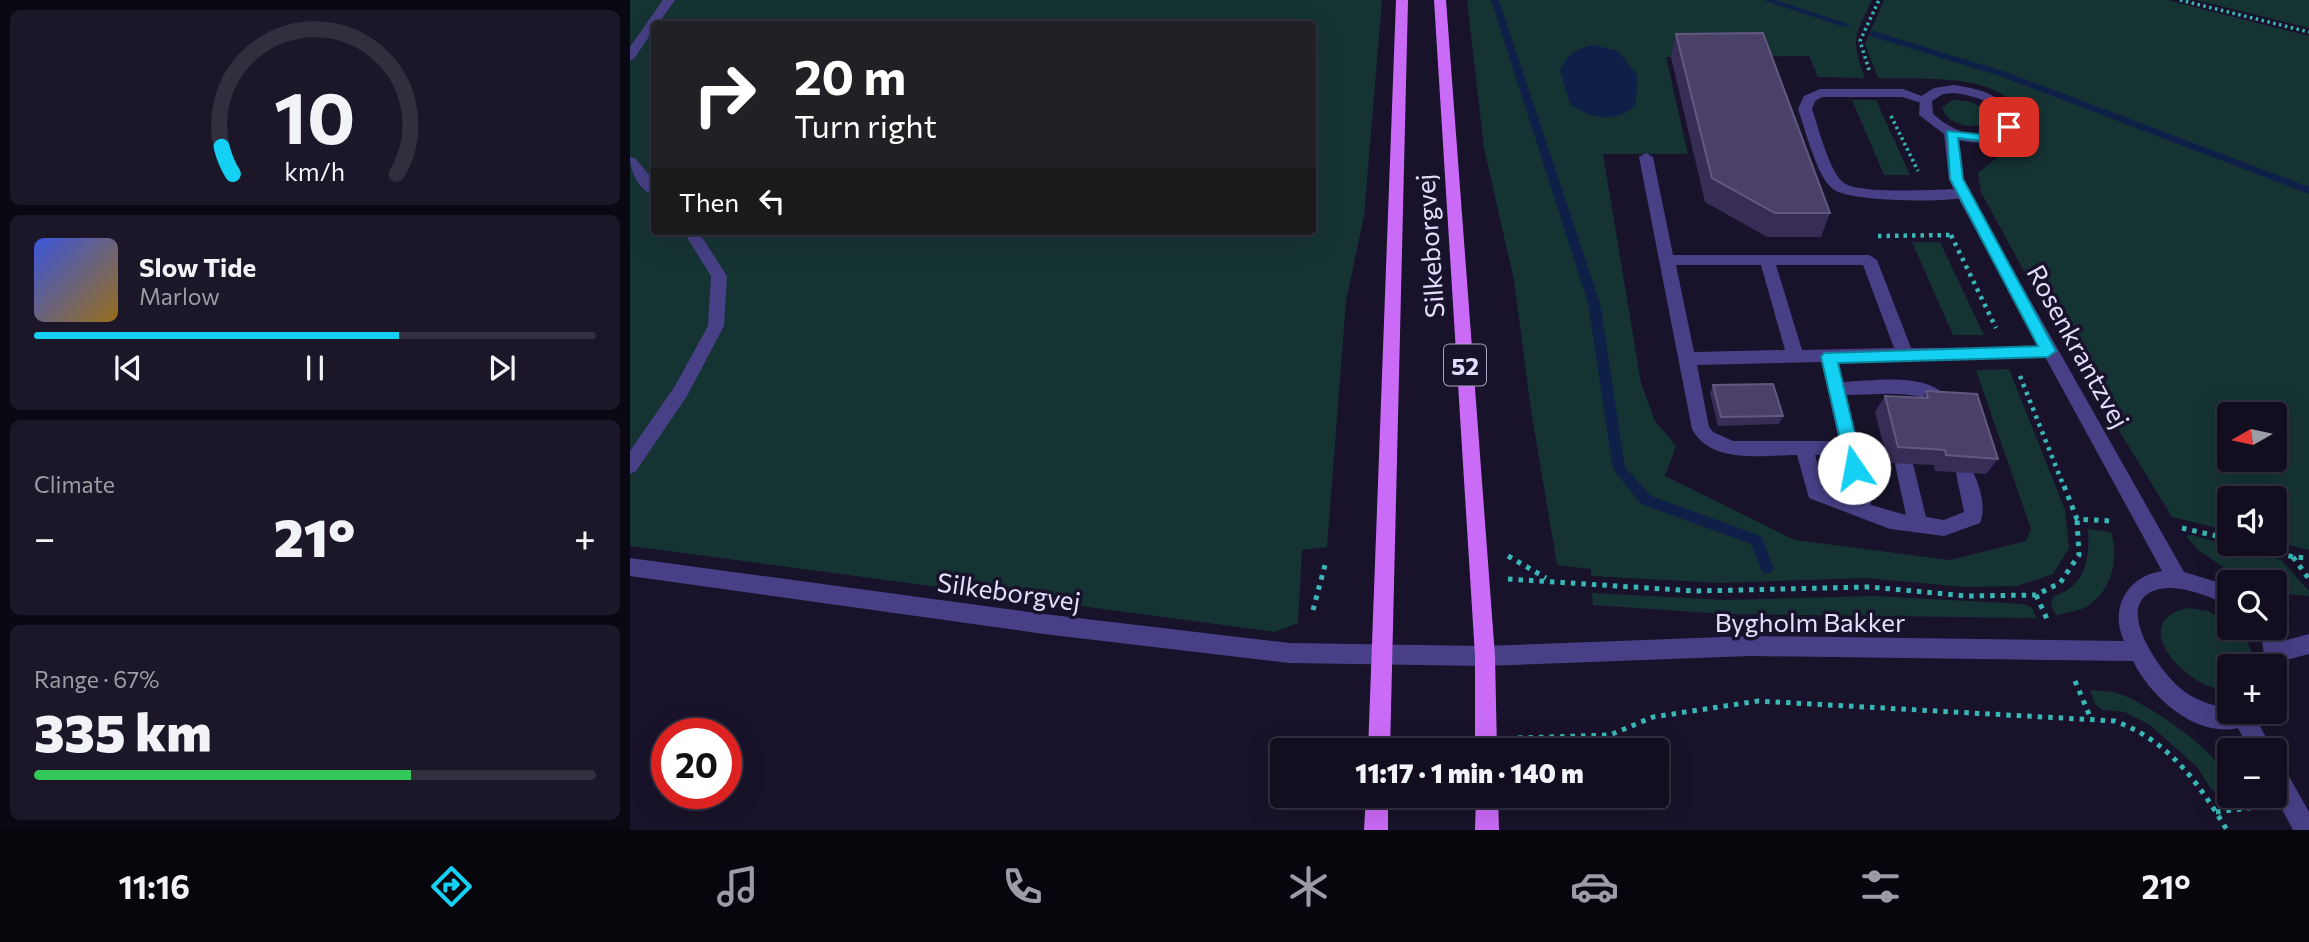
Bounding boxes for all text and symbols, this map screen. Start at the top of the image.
text: 20 m [794,45,906,105]
icon: right [679,49,770,140]
text: 10 [274,70,356,159]
pin [1979,97,2039,157]
text: Turn right [794,105,937,145]
icon: arrive [1990,108,2028,146]
text: km/h [285,155,345,185]
street label: Silkeborgvej [1409,173,1449,319]
icon: left [753,182,791,220]
text: Then [679,186,739,217]
text: Slow Tide [139,251,256,282]
street label: Rosenkrantzvej [2021,259,2137,433]
text: Marlow [139,282,220,310]
road number: 52 [1444,344,1486,386]
icon: previous [109,349,147,387]
icon: pause [296,349,334,387]
icon: next [483,349,521,387]
north arrow [2217,402,2287,472]
map controls [2217,402,2287,808]
position arrow [1817,431,1891,505]
text: Climate [34,470,115,498]
button: sound [2217,486,2287,556]
text: 21° [274,504,355,568]
text: − [34,513,56,560]
text: + [574,513,596,560]
street label: Silkeborgvej [935,566,1083,616]
button: search [2217,570,2287,640]
street label: Bygholm Bakker [1715,606,1905,637]
button: + [2217,654,2287,724]
text: Range · 67% [34,665,159,693]
text: 335 km [34,699,212,763]
speed limit sign: 20 [651,718,742,809]
button: − [2217,738,2287,808]
text: 11:17 · 1 min · 140 m [1355,757,1584,788]
icon: directions [427,862,476,911]
icon: music [713,862,762,911]
icon: phone [998,862,1047,911]
icon: climate [1284,862,1333,911]
icon: car [1570,862,1619,911]
icon: filters [1856,862,1905,911]
text: 11:16 [118,866,190,906]
text: 21° [2142,866,2191,906]

